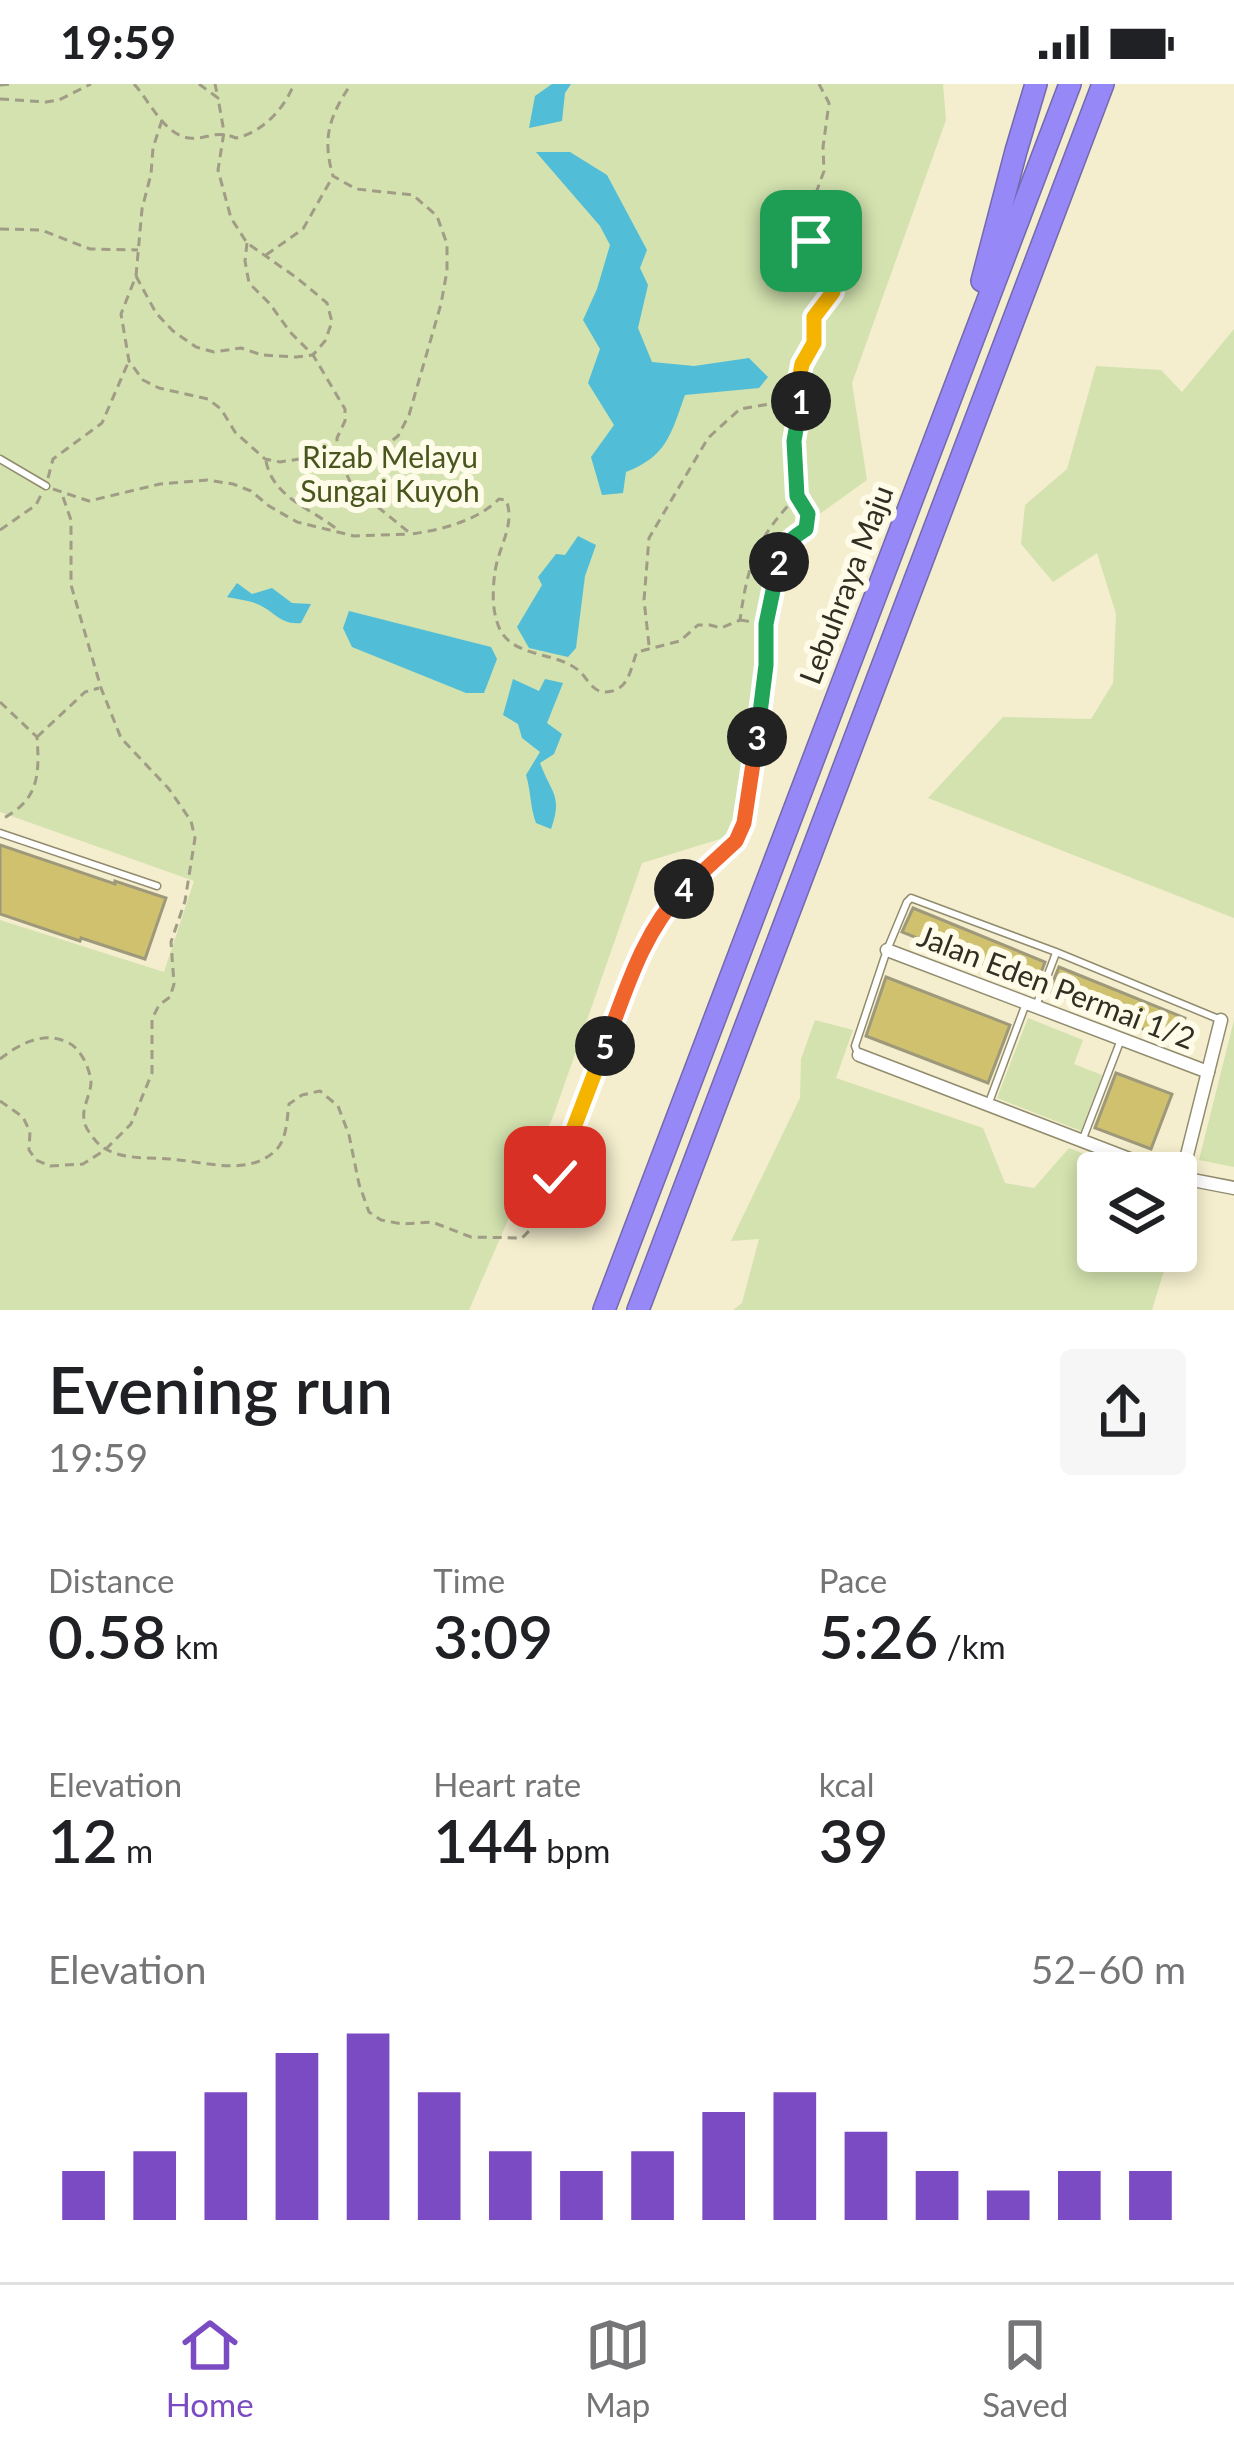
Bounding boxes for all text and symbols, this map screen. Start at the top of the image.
text: 19:59 [60,15,176,69]
pin [760,190,862,292]
icon: arrive [778,208,844,274]
pin: 1 [771,371,831,431]
text: 1 [791,381,811,421]
park label: Rizab Melayu Sungai Kuyoh [300,438,480,508]
street label: Lebuhraya Maju [791,480,900,689]
pin: 2 [749,532,809,592]
text: 2 [769,542,789,582]
pin: 3 [727,707,787,767]
text: 3 [747,717,767,757]
pin: 4 [654,859,714,919]
text: 4 [674,869,694,909]
street label: Jalan Eden Permai 1/2 [913,917,1200,1056]
pin: 5 [575,1016,635,1076]
text: 5 [595,1026,615,1066]
pin [504,1126,606,1228]
icon: check [522,1144,588,1210]
map controls [1077,1152,1197,1272]
button: layers [1077,1152,1197,1272]
text: Evening run [48,1349,393,1428]
button: share [1060,1349,1186,1475]
text: 19:59 [48,1434,148,1480]
text: Distance [48,1560,175,1600]
text: Time [433,1560,505,1600]
text: Pace [819,1560,887,1600]
text: 0.58 [48,1600,167,1672]
text: 3:09 [433,1600,553,1672]
text: 5:26 [819,1600,938,1672]
text: km [167,1626,219,1666]
text: /km [938,1626,1006,1666]
text: Elevation [48,1764,182,1804]
text: Heart rate [433,1764,581,1804]
text: kcal [819,1764,874,1804]
text: 12 [48,1804,118,1876]
text: 144 [433,1804,538,1876]
text: 39 [819,1804,888,1876]
text: m [118,1830,153,1870]
text: bpm [538,1830,610,1870]
text: Elevation [48,1946,206,1992]
text: 52–60 m [1031,1946,1186,1992]
tab: Home [166,2312,254,2424]
tab: Map [585,2312,651,2424]
tab: Saved [982,2312,1068,2424]

